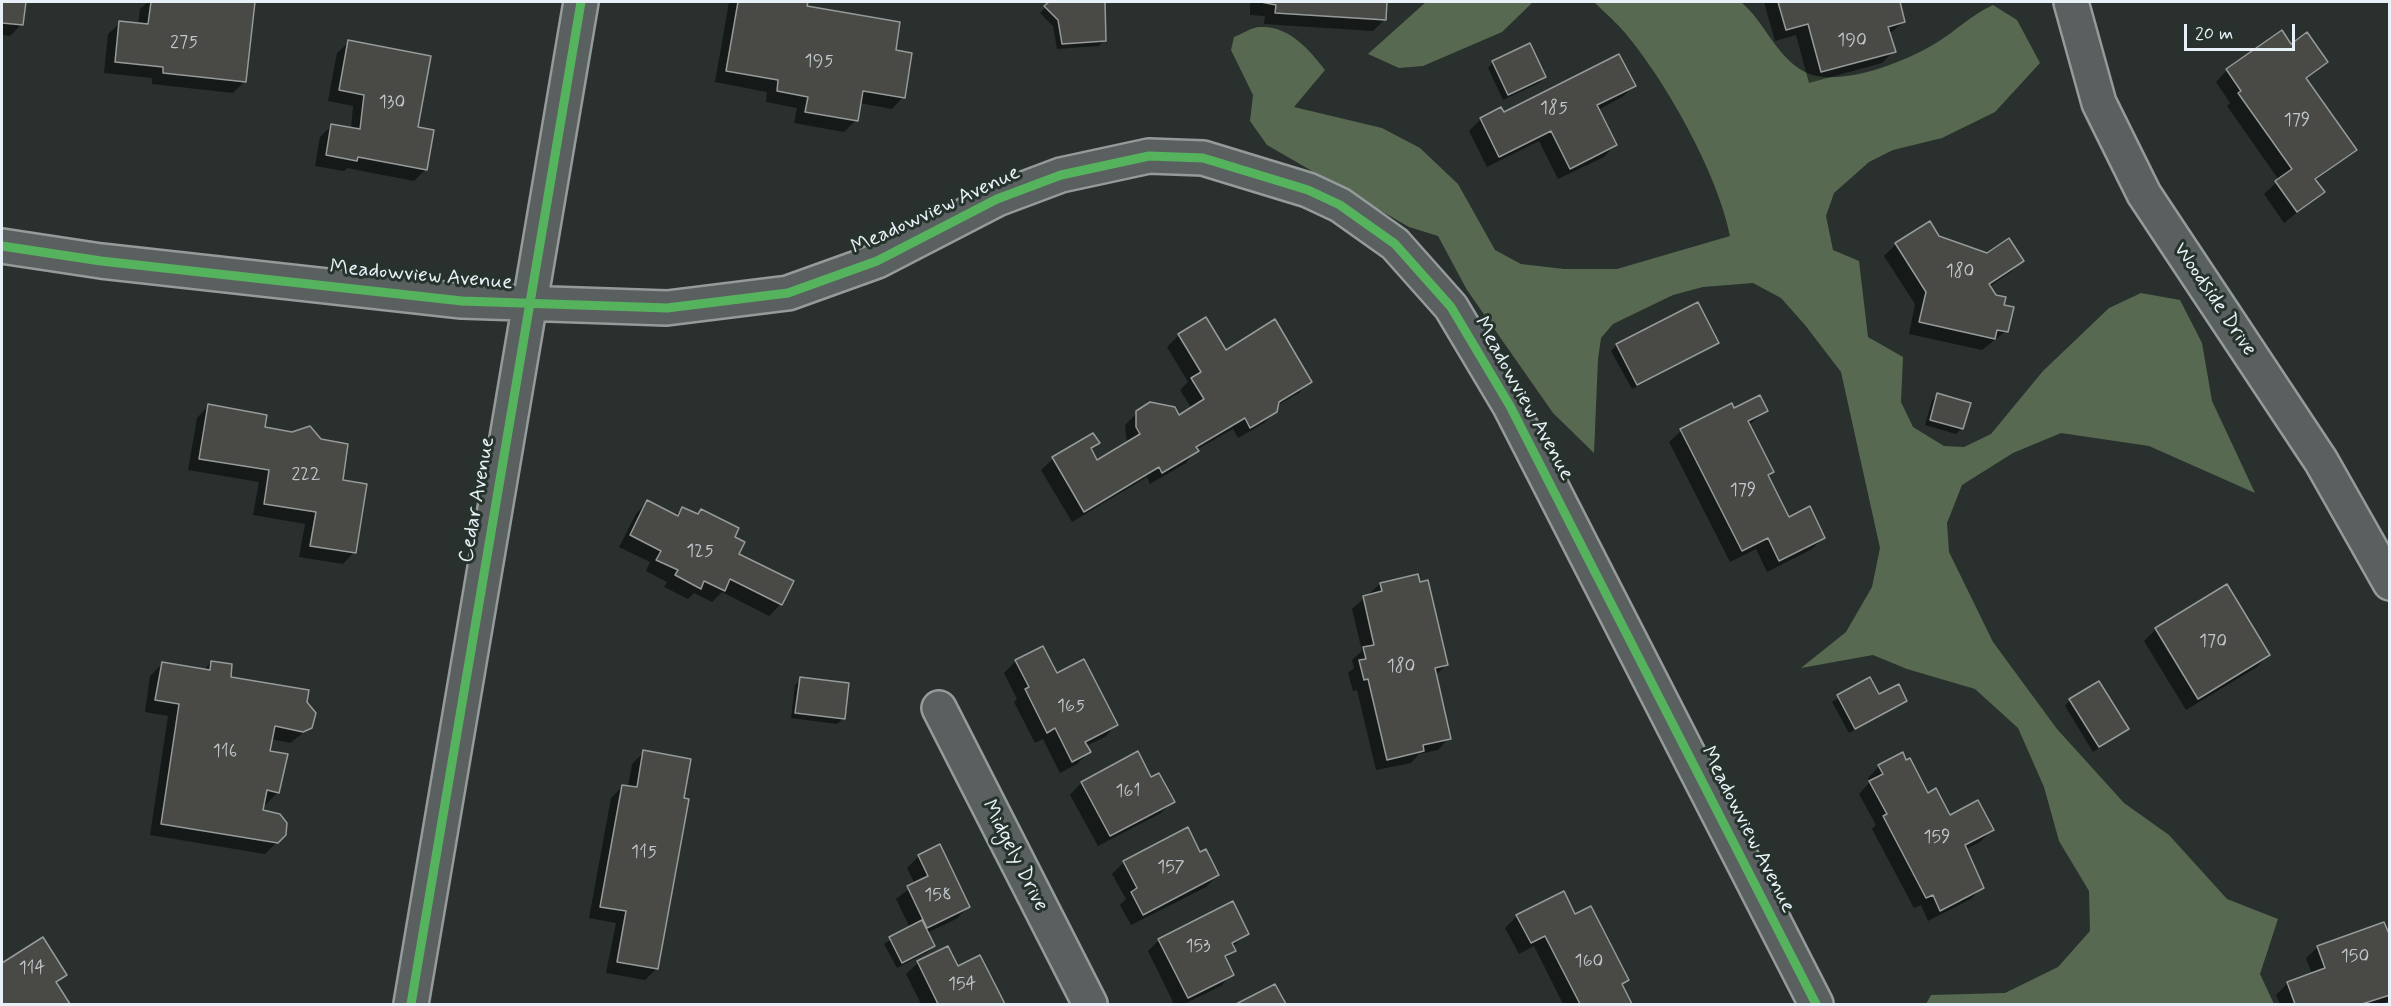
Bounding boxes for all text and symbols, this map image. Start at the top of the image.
scale bar [2187,12,2298,50]
text: 20 m [2195,22,2233,46]
house number: 190 [1837,30,1867,52]
house number: 275 [170,32,198,54]
house number: 195 [805,51,833,73]
house number: 130 [379,92,405,114]
house number: 185 [1540,98,1568,120]
house number: 179 [2284,110,2310,132]
street label: Meadowview Avenue [848,161,1024,261]
street label: Woodside Drive [2167,238,2261,362]
street label: Meadowview Avenue [329,255,513,297]
house number: 180 [1946,261,1974,283]
street label: Meadowview Avenue [1468,313,1578,485]
street label: Cedar Avenue [455,435,501,565]
house number: 222 [291,464,321,486]
house number: 179 [1730,480,1756,502]
house number: 125 [686,541,714,563]
house number: 170 [2199,631,2227,653]
house number: 180 [1387,656,1415,678]
house number: 165 [1057,696,1085,718]
house number: 116 [213,741,237,763]
street label: Meadowview Avenue [1694,743,1800,917]
house number: 161 [1115,781,1141,803]
street label: Midgely Drive [975,796,1053,916]
house number: 159 [1923,827,1951,849]
house number: 115 [631,842,657,864]
house number: 157 [1157,857,1185,879]
house number: 158 [924,885,952,907]
house number: 153 [1186,936,1210,958]
house number: 150 [2341,946,2369,968]
house number: 160 [1575,951,1603,973]
house number: 114 [19,958,45,980]
house number: 154 [948,974,976,996]

